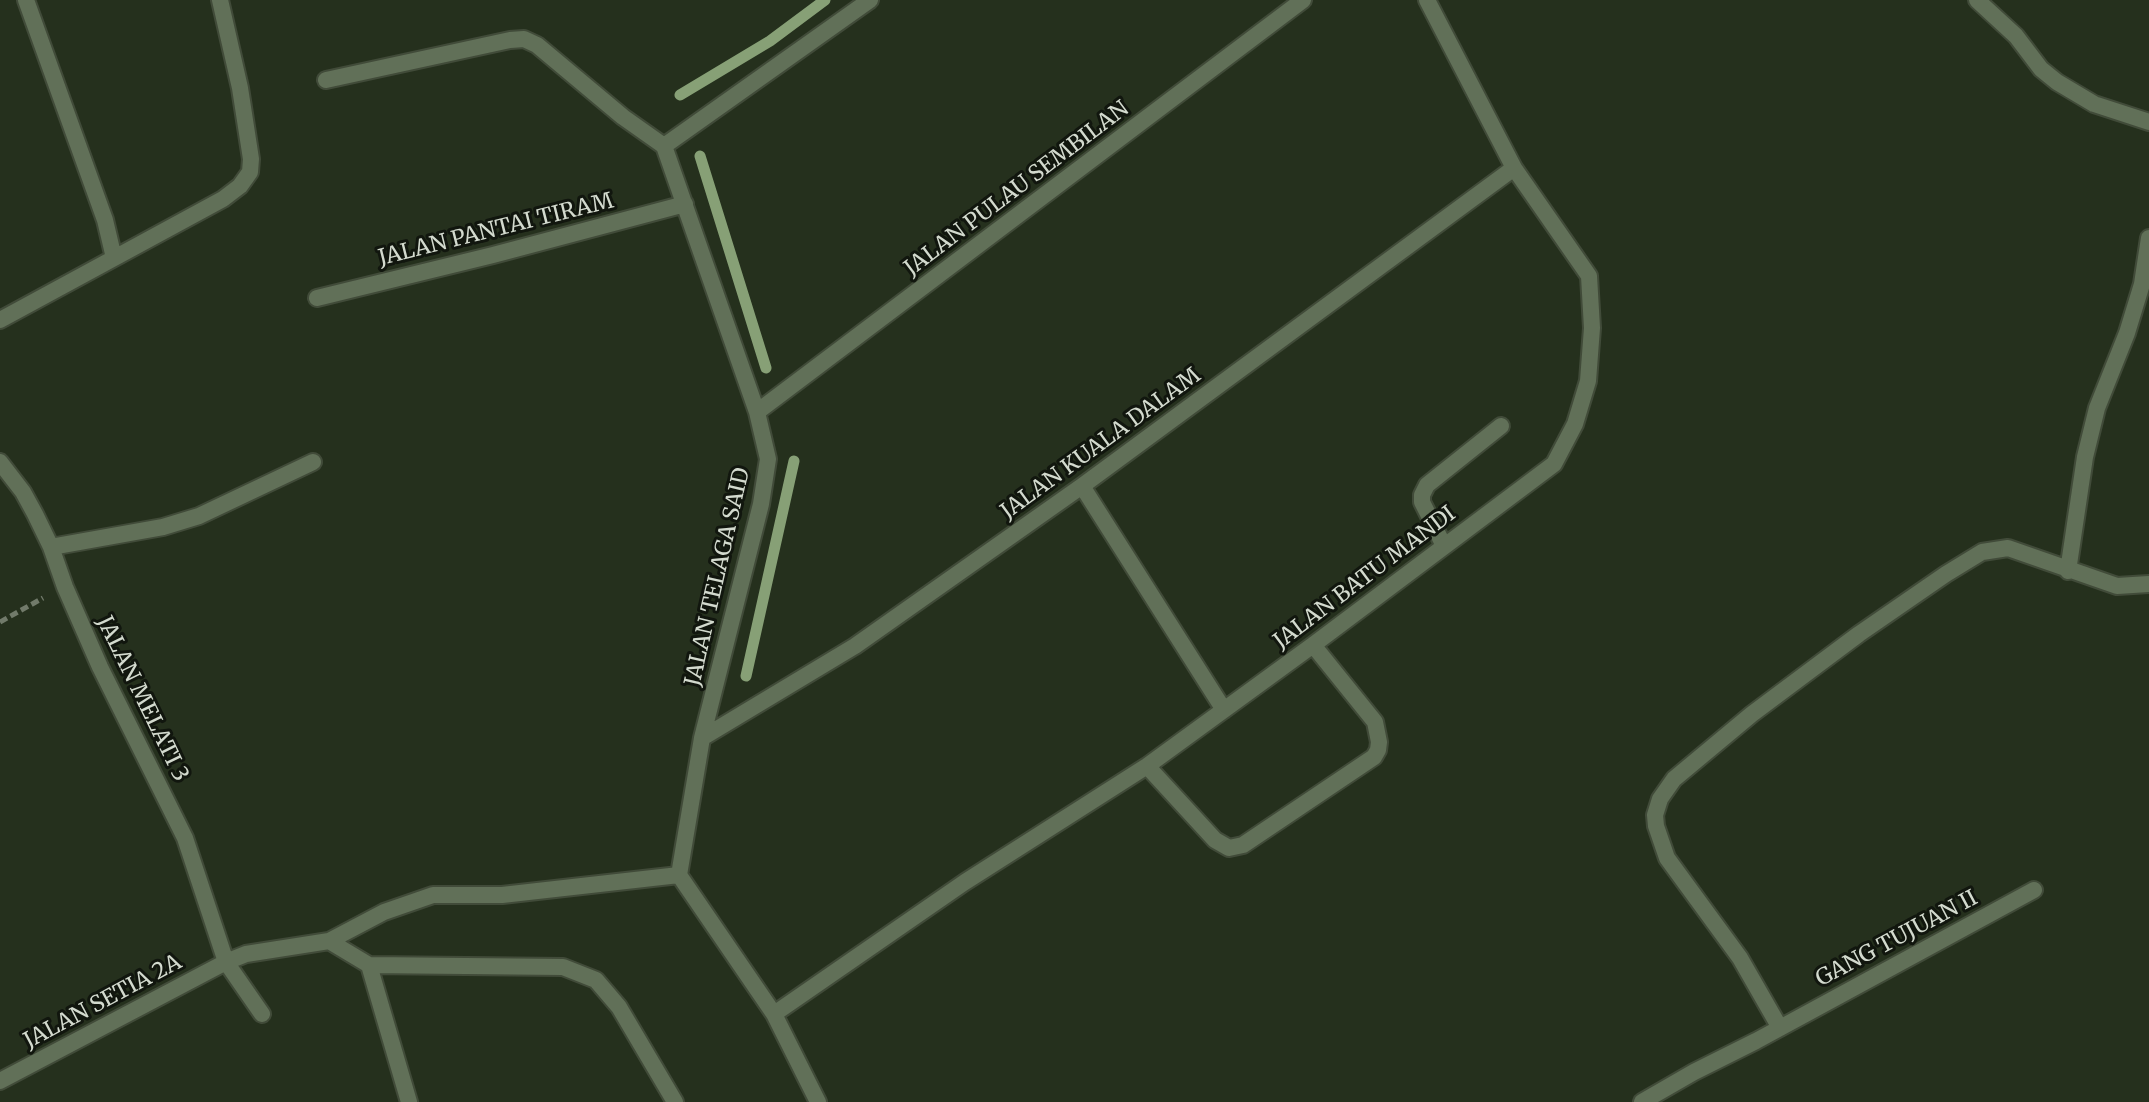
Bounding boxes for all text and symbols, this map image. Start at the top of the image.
street label: JALAN PULAU SEMBILAN [900,96,1134,282]
street label: JALAN PANTAI TIRAM [376,188,616,272]
street label: JALAN KUALA DALAM [996,363,1206,525]
street label: JALAN TELAGA SAID [680,465,756,689]
street label: JALAN BATU MANDI [1269,501,1461,655]
street label: JALAN MELATI 3 [91,612,193,786]
street label: GANG TUJUAN II [1812,885,1982,993]
street label: JALAN SETIA 2A [20,949,186,1055]

